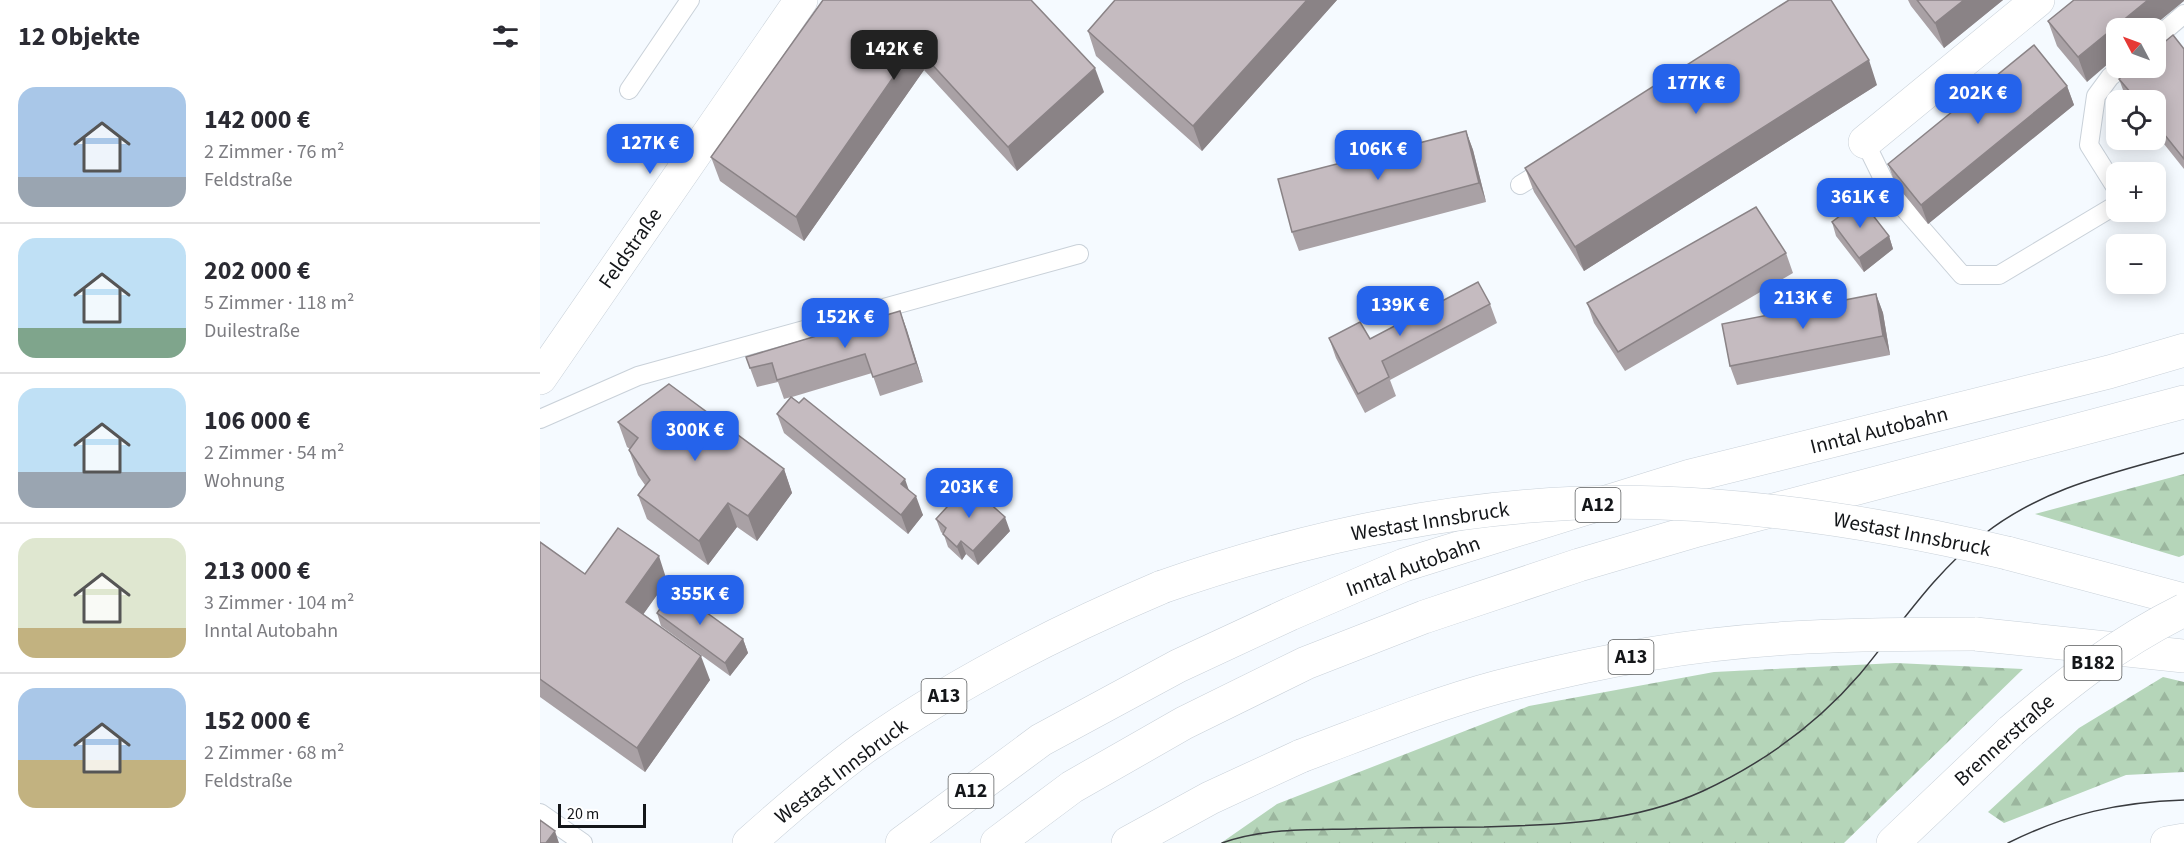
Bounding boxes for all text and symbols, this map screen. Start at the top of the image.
text: 12 Objekte [18,18,140,55]
north arrow [2106,18,2166,78]
map controls [2106,18,2166,294]
icon: filters [489,20,522,53]
pin: 142K € [845,30,943,81]
text: 142K € [865,35,923,63]
pin: 177K € [1647,64,1745,115]
text: 177K € [1667,69,1725,97]
pin: 202K € [1929,74,2027,125]
text: 202K € [1949,79,2007,107]
button: locate [2106,90,2166,150]
text: 142 000 € [204,101,311,138]
icon: home [66,111,138,183]
pin: 127K € [601,124,699,175]
text: 127K € [621,129,679,157]
pin: 106K € [1329,130,1427,181]
text: 106K € [1349,135,1407,163]
text: 2 Zimmer · 76 m² [204,138,344,166]
button: + [2106,162,2166,222]
text: Feldstraße [204,166,292,194]
pin: 361K € [1811,178,1909,229]
text: 361K € [1831,183,1889,211]
street label: Feldstraße [591,201,669,295]
button: − [2106,234,2166,294]
text: 202 000 € [204,252,311,289]
icon: home [66,262,138,334]
pin: 213K € [1754,279,1852,330]
text: 213K € [1774,284,1832,312]
pin: 139K € [1351,286,1449,337]
text: 5 Zimmer · 118 m² [204,289,354,317]
text: 139K € [1371,291,1429,319]
pin: 152K € [796,298,894,349]
text: 152K € [816,303,874,331]
text: Duilestraße [204,317,300,345]
street label: Inntal Autobahn [1807,398,1951,462]
text: 106 000 € [204,402,311,439]
pin: 300K € [646,411,744,462]
icon: home [66,412,138,484]
text: 300K € [666,416,724,444]
text: 2 Zimmer · 54 m² [204,439,344,467]
text: Wohnung [204,467,284,495]
pin: 203K € [920,468,1018,519]
text: 203K € [940,473,998,501]
road number: A12 [1576,488,1620,522]
street label: Westast Innsbruck [1349,494,1512,548]
street label: Westast Innsbruck [1831,504,1994,564]
street label: Inntal Autobahn [1342,528,1484,604]
text: 213 000 € [204,552,311,589]
icon: home [66,562,138,634]
pin: 355K € [651,575,749,626]
text: 355K € [671,580,729,608]
text: 3 Zimmer · 104 m² [204,589,354,617]
text: Inntal Autobahn [204,617,338,645]
road number: A13 [1608,640,1654,674]
road number: B182 [2064,646,2122,680]
road number: A13 [922,679,966,713]
street label: Brennerstraße [1947,687,2061,793]
text: 152 000 € [204,702,311,739]
street label: Westast Innsbruck [768,711,914,831]
icon: home [66,712,138,784]
text: 2 Zimmer · 68 m² [204,739,344,767]
text: Feldstraße [204,767,292,795]
road number: A12 [948,774,994,808]
scale bar [558,801,646,828]
text: 20 m [567,803,599,825]

